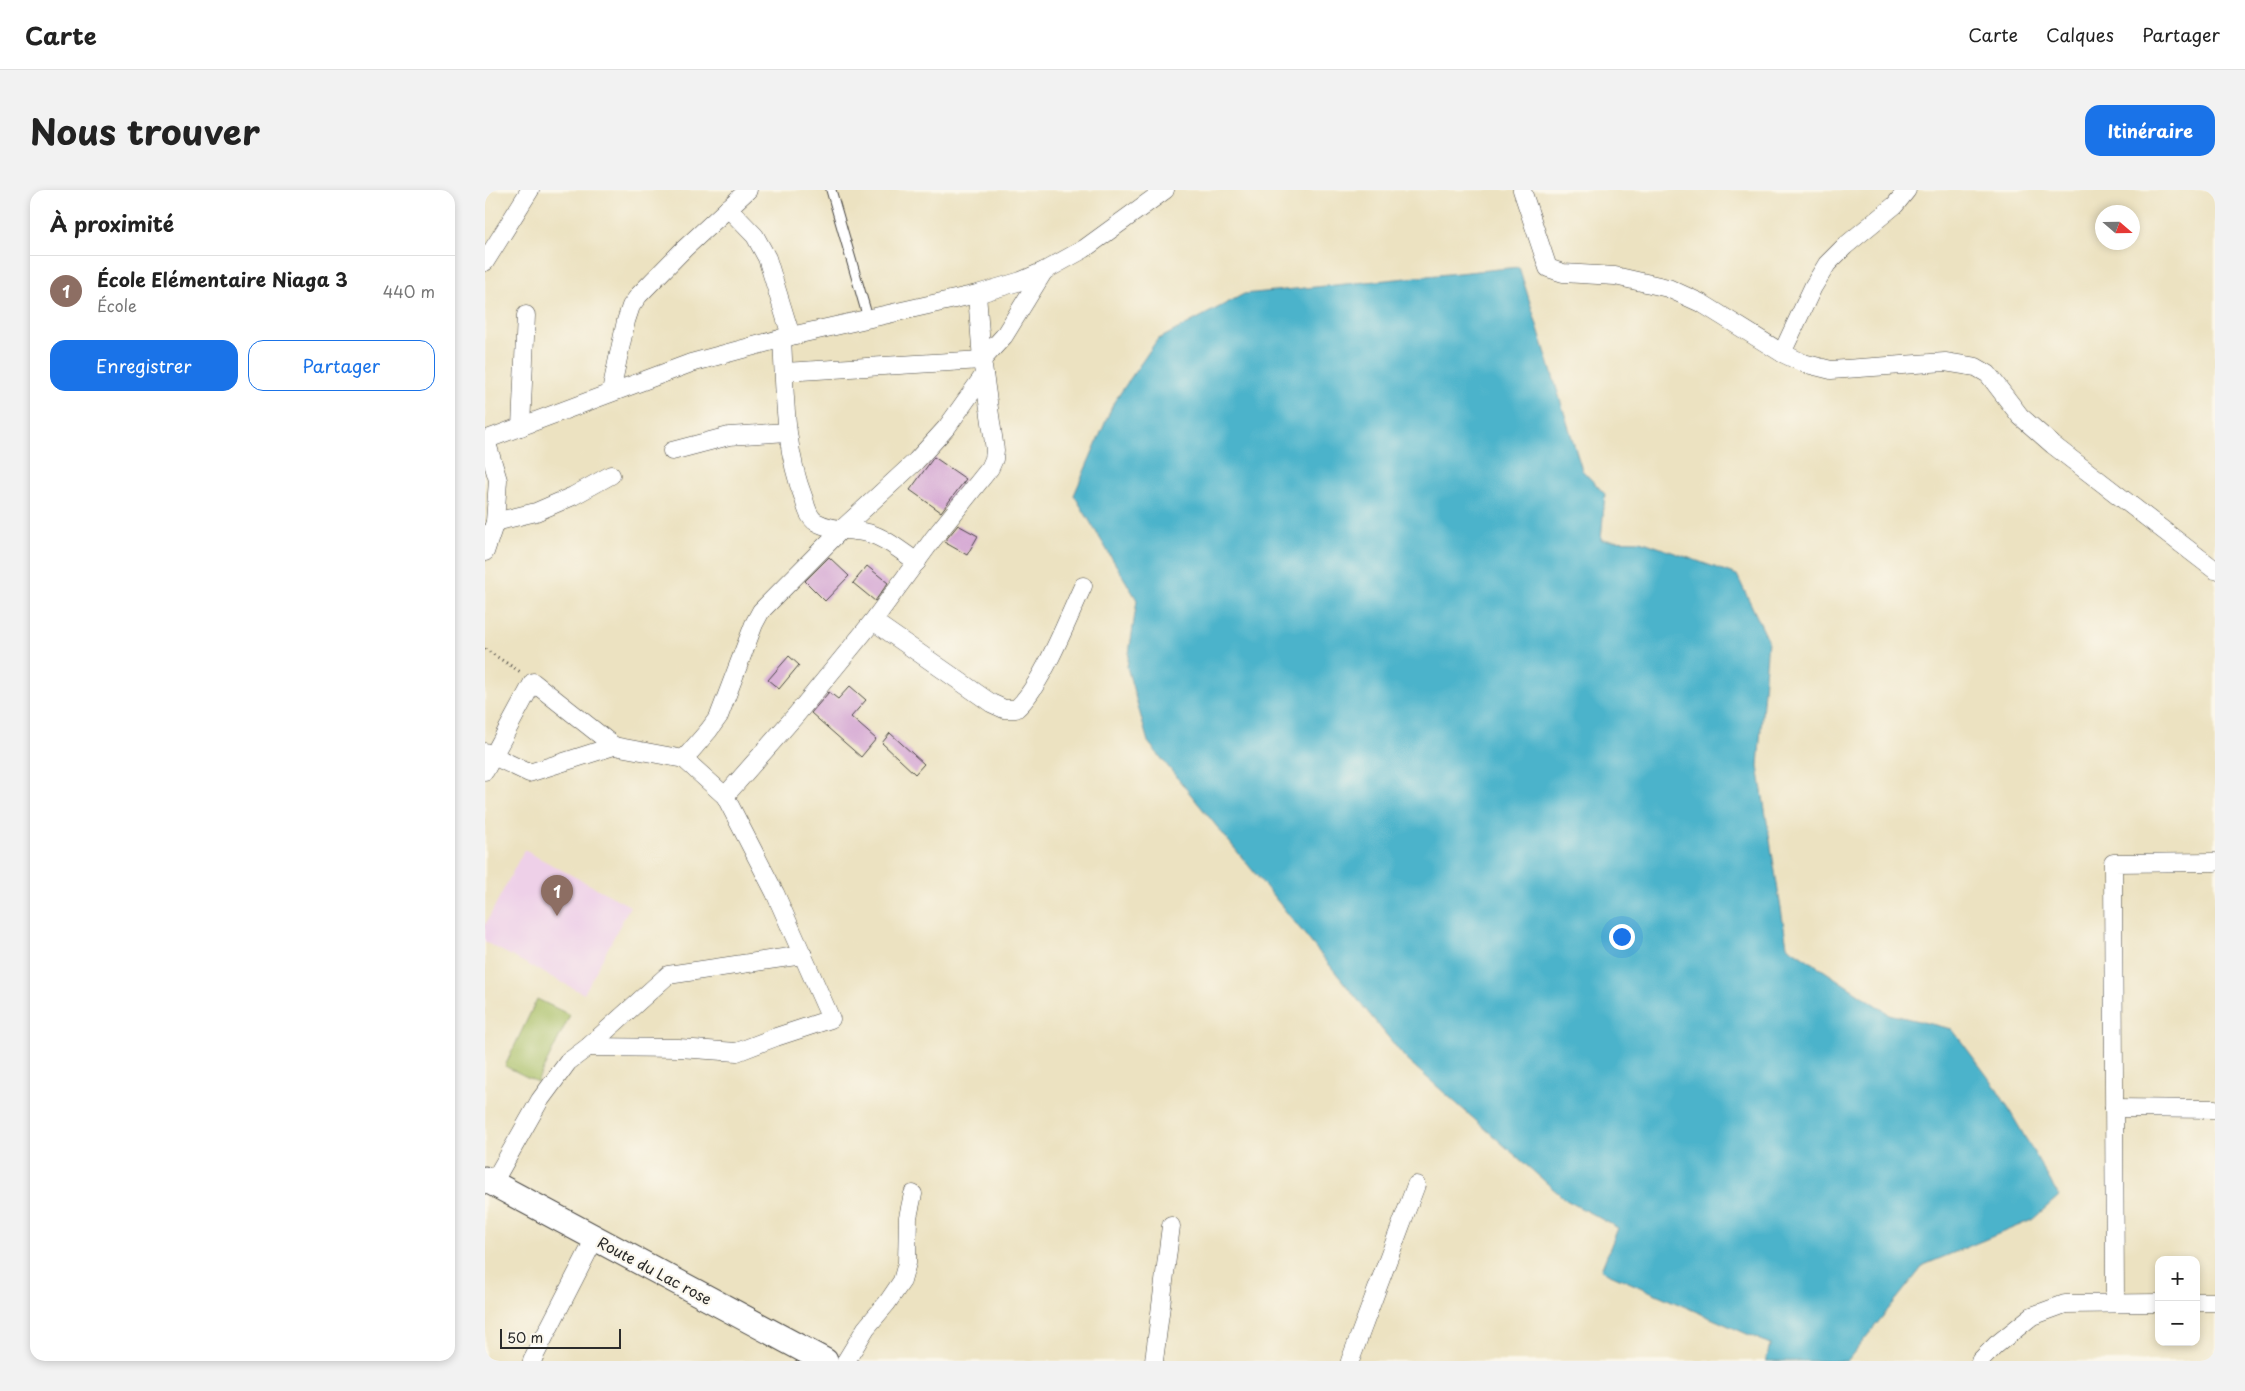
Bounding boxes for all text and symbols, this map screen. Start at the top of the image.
text: Carte [25,17,97,53]
text: Carte [1968,21,2018,48]
text: Calques [2046,21,2114,48]
text: Partager [2142,21,2220,48]
text: Nous trouver [30,104,260,157]
button: Itinéraire [2085,105,2215,156]
north arrow [2095,205,2140,250]
text: À proximité [50,207,174,239]
text: École Elémentaire Niaga 3 [97,265,348,293]
text: 1 [62,279,70,303]
text: 440 m [383,279,435,303]
text: École [97,293,137,317]
button: Enregistrer [50,340,238,391]
button: Partager [248,340,435,391]
pin: 1 [541,875,573,916]
your location [1609,924,1635,950]
street label: Route du Lac rose [594,1230,716,1310]
map controls [2155,1256,2200,1346]
button: + [2155,1256,2200,1301]
button: − [2155,1301,2200,1346]
scale bar [500,1326,621,1349]
text: 50 m [507,1327,543,1348]

